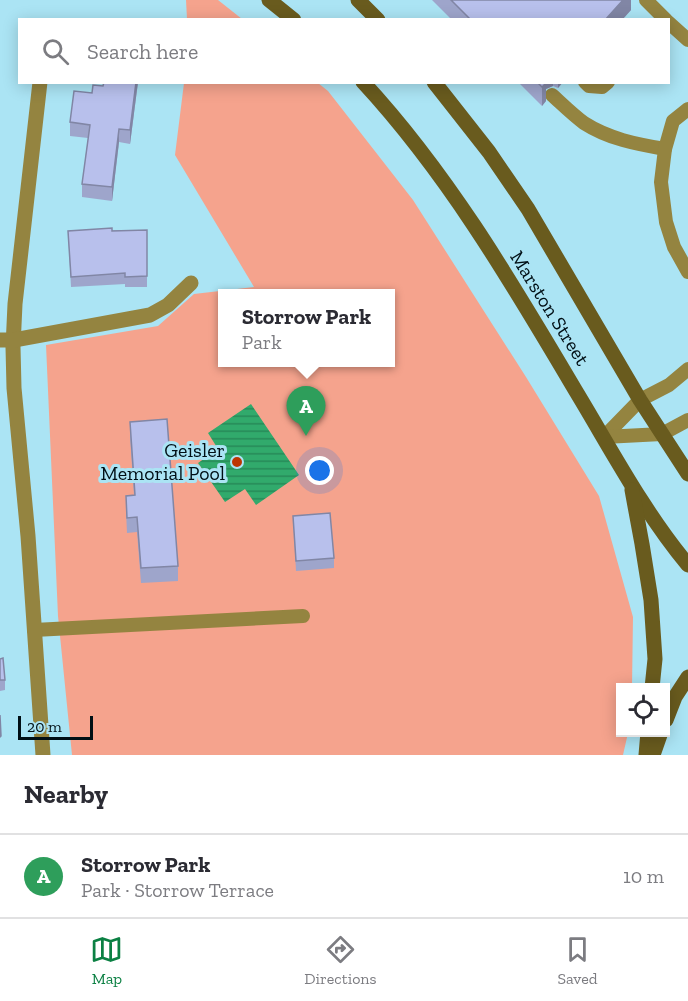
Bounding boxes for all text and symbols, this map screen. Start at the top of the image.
search box [18,18,670,84]
icon: search [39,35,72,68]
text: Search here [87,38,198,65]
street label: Marston Street [505,246,595,370]
popup [218,289,395,367]
text: Storrow Park [242,303,371,330]
text: Park [242,330,282,354]
pin: A [286,386,326,436]
place label: Geisler Memorial Pool [101,438,225,485]
marker: Geisler Memorial Pool [230,455,244,469]
your location [305,456,334,485]
map controls [616,683,670,737]
button: locate [616,683,670,737]
scale bar [18,713,93,740]
text: 20 m [27,717,62,736]
text: Nearby [24,778,108,810]
text: Storrow Park [81,851,210,878]
text: A [37,864,50,888]
text: 10 m [623,864,664,888]
text: Park · Storrow Terrace [81,878,274,902]
tab: Map [90,933,123,988]
tab: Directions [304,933,377,988]
tab: Saved [557,933,598,988]

